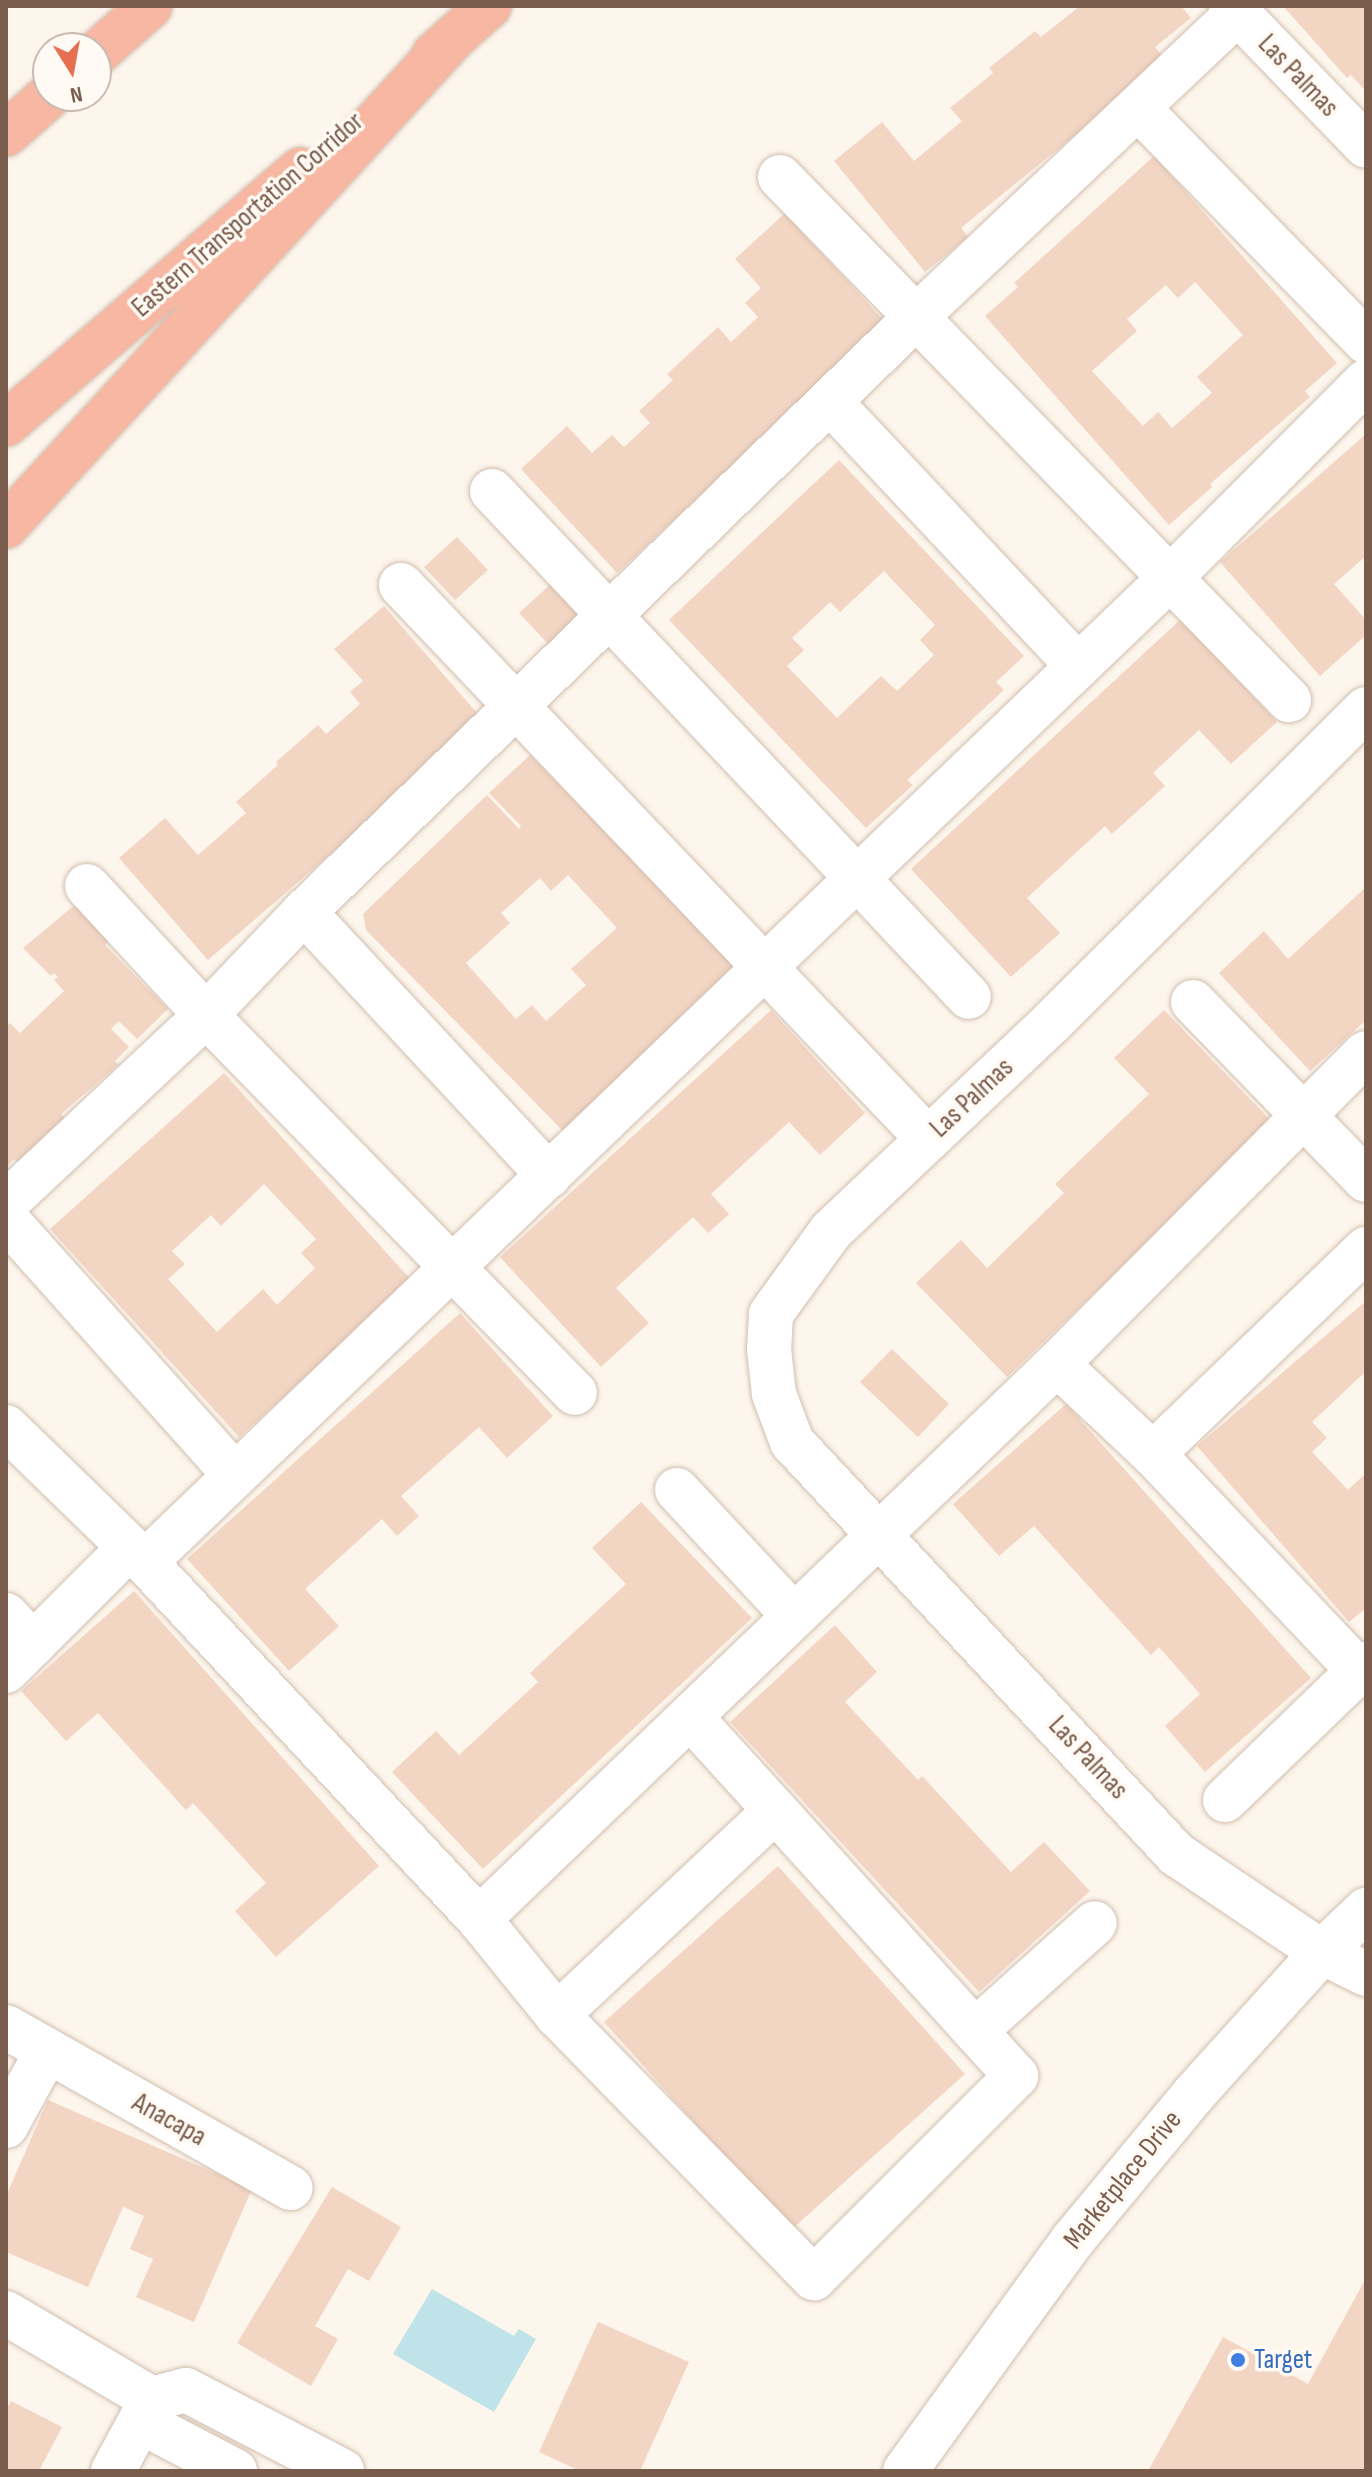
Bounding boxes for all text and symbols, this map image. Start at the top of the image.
street label: Las Palmas [1251,28,1345,124]
north arrow [32,32,112,112]
text: N [68,80,85,108]
street label: Eastern Transportation Corridor [125,105,371,325]
street label: Las Palmas [923,1051,1021,1145]
street label: Las Palmas [1041,1709,1135,1807]
street label: Anacapa [126,2086,212,2154]
street label: Marketplace Drive [1057,2104,1189,2256]
place label: Target [1254,2343,1312,2377]
marker: Target [1229,2351,1247,2369]

